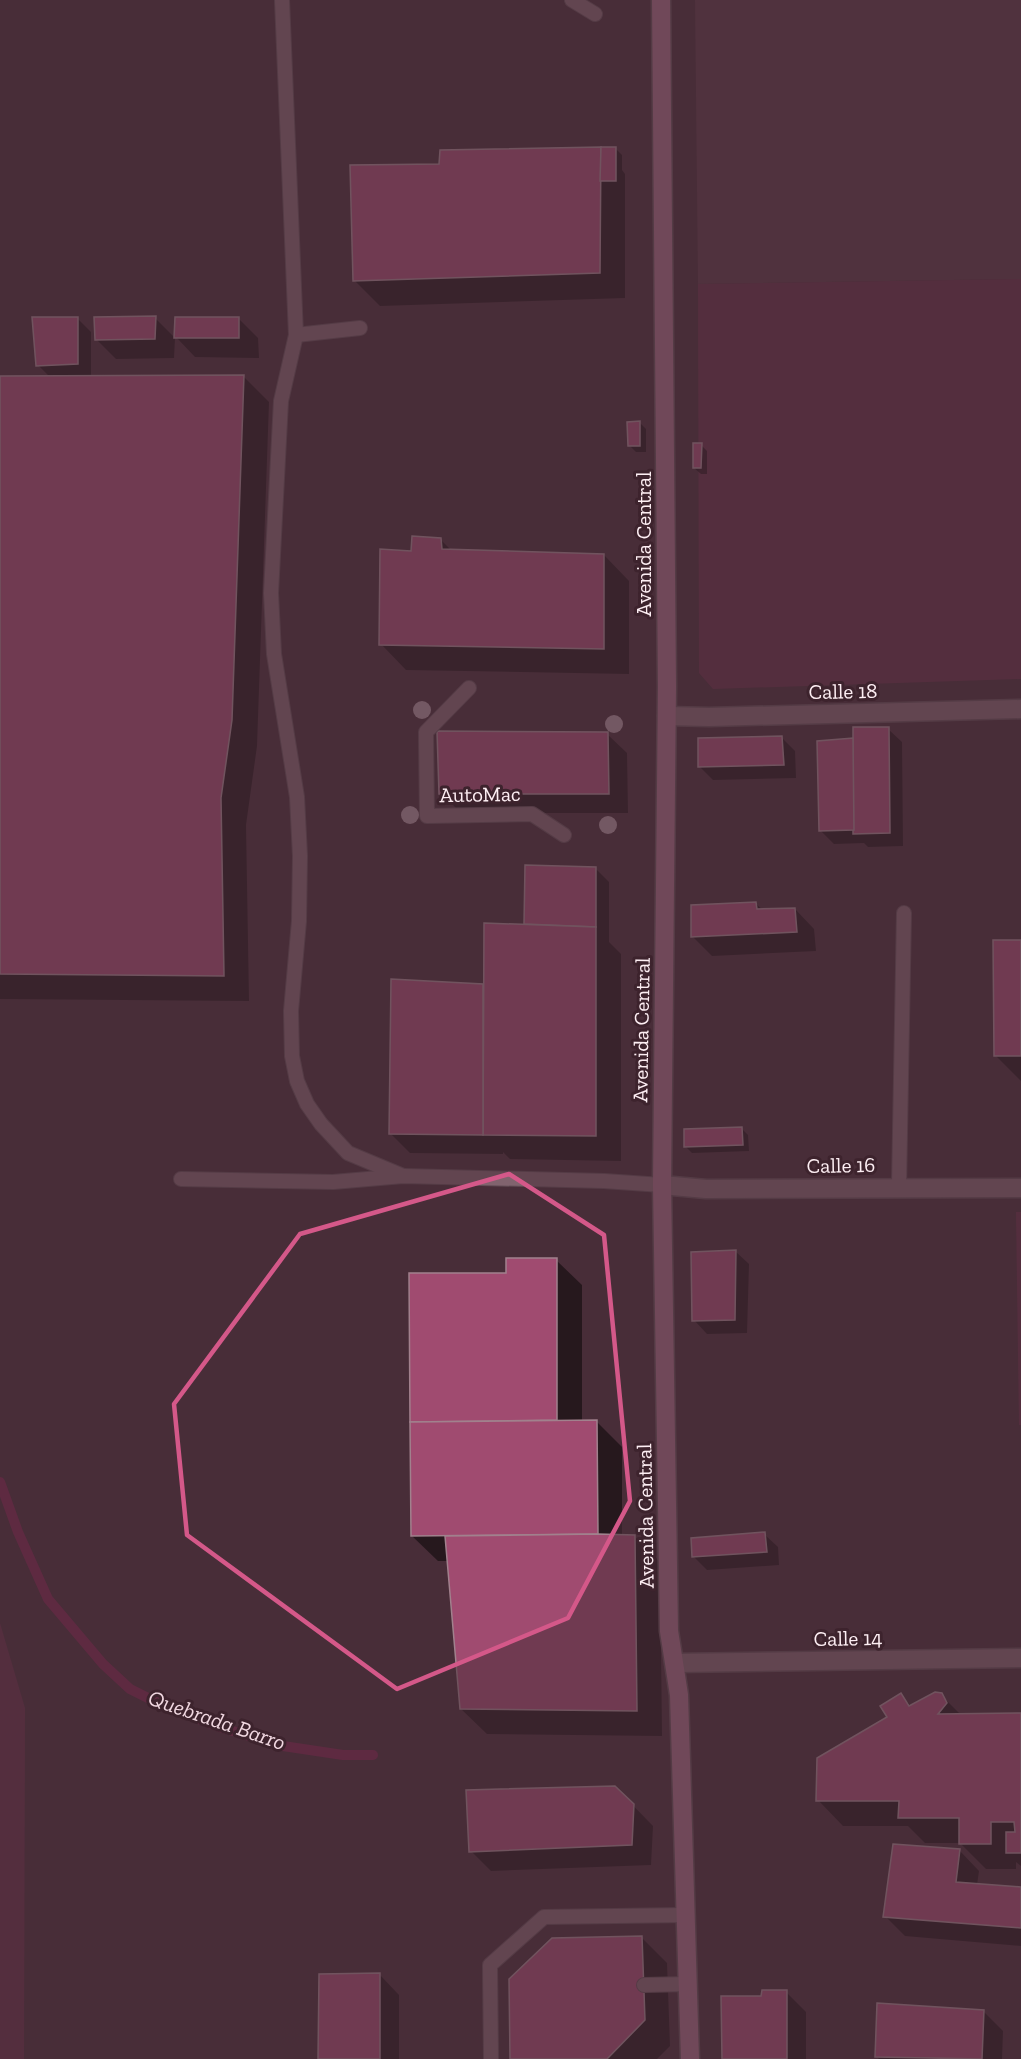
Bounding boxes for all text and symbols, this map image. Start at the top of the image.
street label: Avenida Central [631,471,656,617]
street label: Calle 18 [808,678,878,704]
street label: AutoMac [439,781,521,807]
street label: Avenida Central [627,957,655,1103]
street label: Calle 16 [806,1152,876,1178]
street label: Avenida Central [631,1443,659,1589]
street label: Calle 14 [813,1625,883,1651]
water label: Quebrada Barro [145,1684,289,1756]

